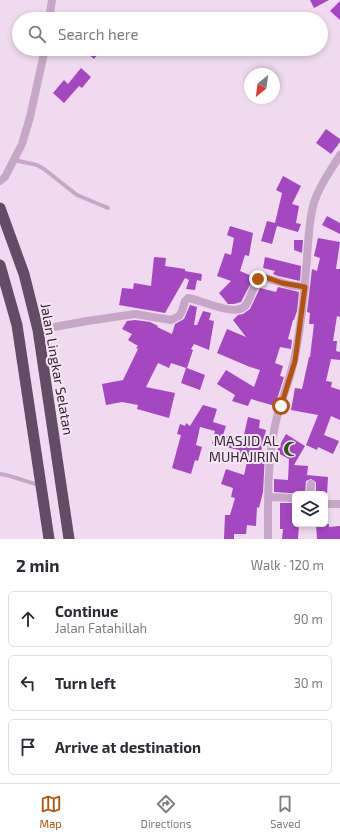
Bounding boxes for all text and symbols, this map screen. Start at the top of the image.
search box [12,12,328,56]
icon: search [26,23,48,45]
text: Search here [58,25,139,43]
north arrow [244,68,280,104]
route end [249,270,267,288]
street label: Jalan Lingkar Selatan [38,302,77,436]
route start [272,397,290,415]
place label: MASJID AL MUHAJIRIN [209,432,279,465]
mosque icon: MASJID AL MUHAJIRIN [282,440,300,458]
map controls [292,491,328,527]
button: layers [292,491,328,527]
text: 2 min [16,555,59,575]
text: Walk · 120 m [251,557,324,573]
text: Continue [55,602,118,620]
icon: ahead [17,608,39,630]
text: 90 m [293,611,323,627]
text: Jalan Fatahillah [55,620,147,636]
icon: left [17,672,39,694]
text: Turn left [55,674,116,692]
text: 30 m [294,675,323,691]
icon: arrive [17,736,39,758]
text: Arrive at destination [55,738,201,756]
tab: Map [40,793,62,830]
tab: Directions [141,793,191,830]
tab: Saved [270,793,301,830]

